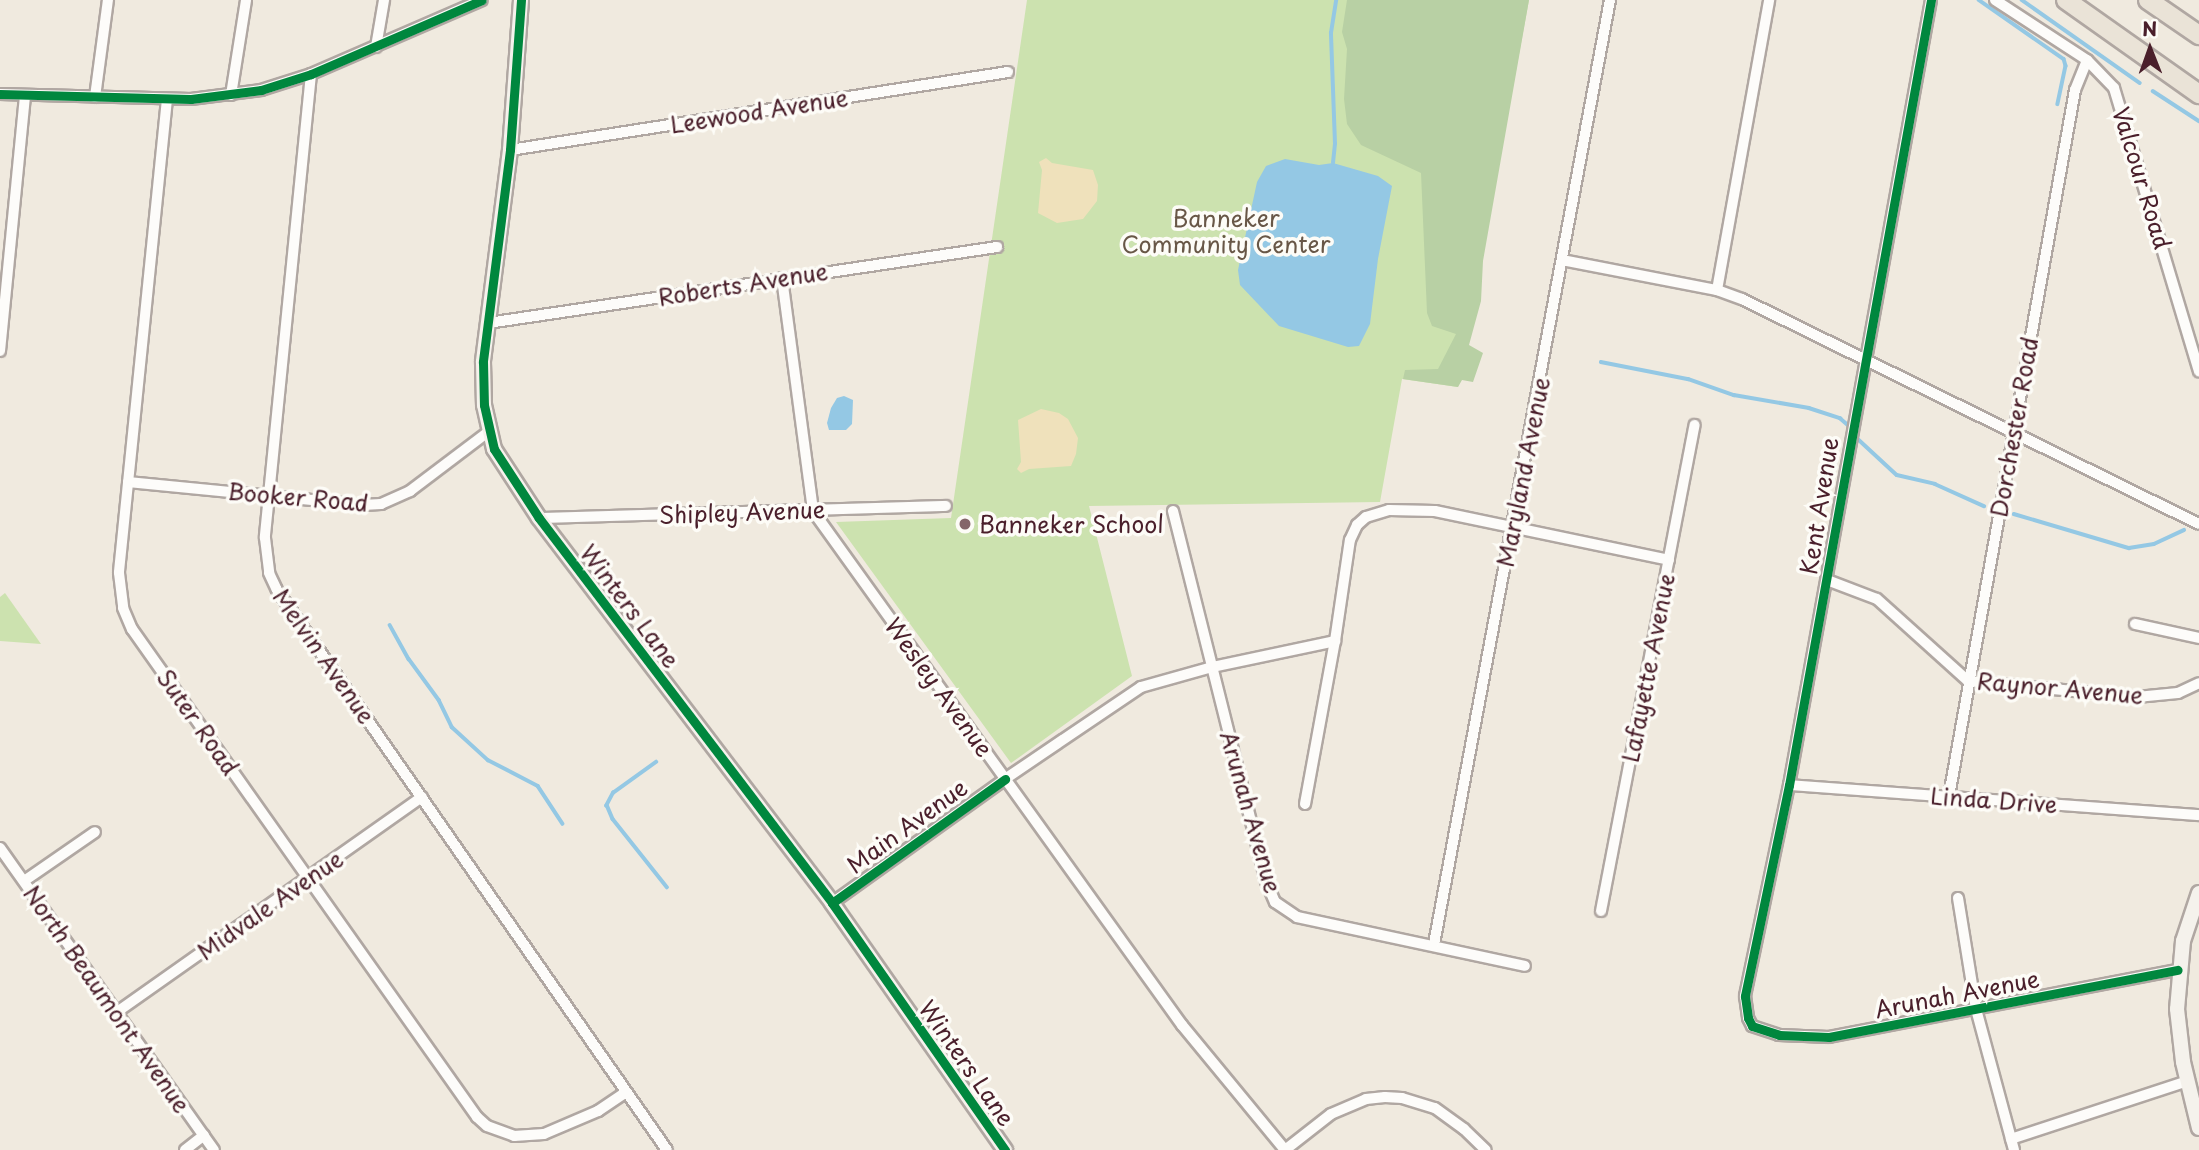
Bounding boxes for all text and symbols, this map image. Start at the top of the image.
north arrow [2115,14,2185,84]
text: N [2142,14,2157,42]
street label: Leewood Avenue [668,83,850,139]
street label: Valcour Road [2108,104,2176,252]
park label: Banneker Community Center [1120,204,1332,258]
street label: Roberts Avenue [657,257,829,311]
street label: Dorchester Road [1984,334,2044,520]
street label: Maryland Avenue [1491,375,1555,569]
street label: Kent Avenue [1795,436,1843,576]
street label: Booker Road [226,477,370,517]
street label: Shipley Avenue [658,495,826,529]
place label: Banneker School [979,510,1166,538]
marker: Banneker School [957,516,973,532]
street label: Winters Lane [574,539,686,673]
street label: Lafayette Avenue [1616,573,1680,763]
street label: Melvin Avenue [267,583,381,729]
street label: Wesley Avenue [879,612,999,762]
street label: Suter Road [151,663,245,781]
street label: Raynor Avenue [1976,667,2144,709]
street label: Arunah Avenue [1215,727,1287,897]
street label: Main Avenue [842,773,972,879]
street label: Linda Drive [1930,782,2058,818]
street label: Midvale Avenue [192,844,348,966]
street label: North Beaumont Avenue [18,880,196,1118]
street label: Arunah Avenue [1872,964,2042,1024]
street label: Winters Lane [913,995,1021,1131]

